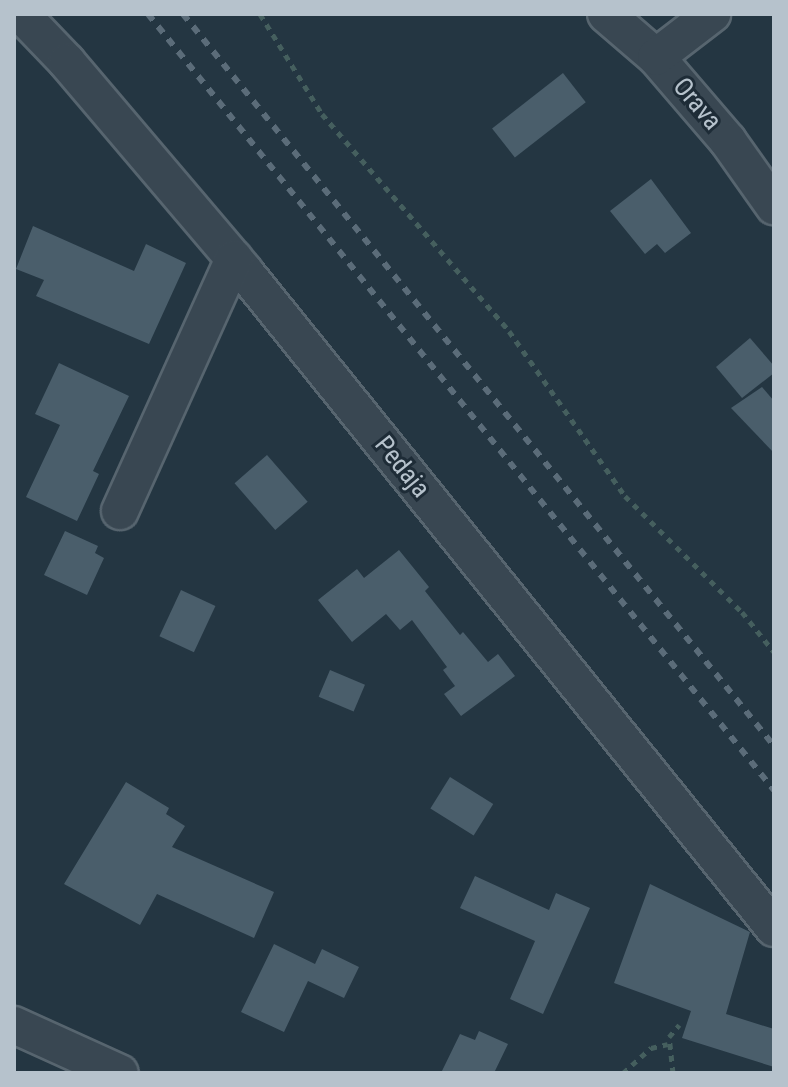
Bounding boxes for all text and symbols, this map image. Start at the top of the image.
street label: Orava [666,71,728,137]
street label: Pedaja [368,430,436,504]

